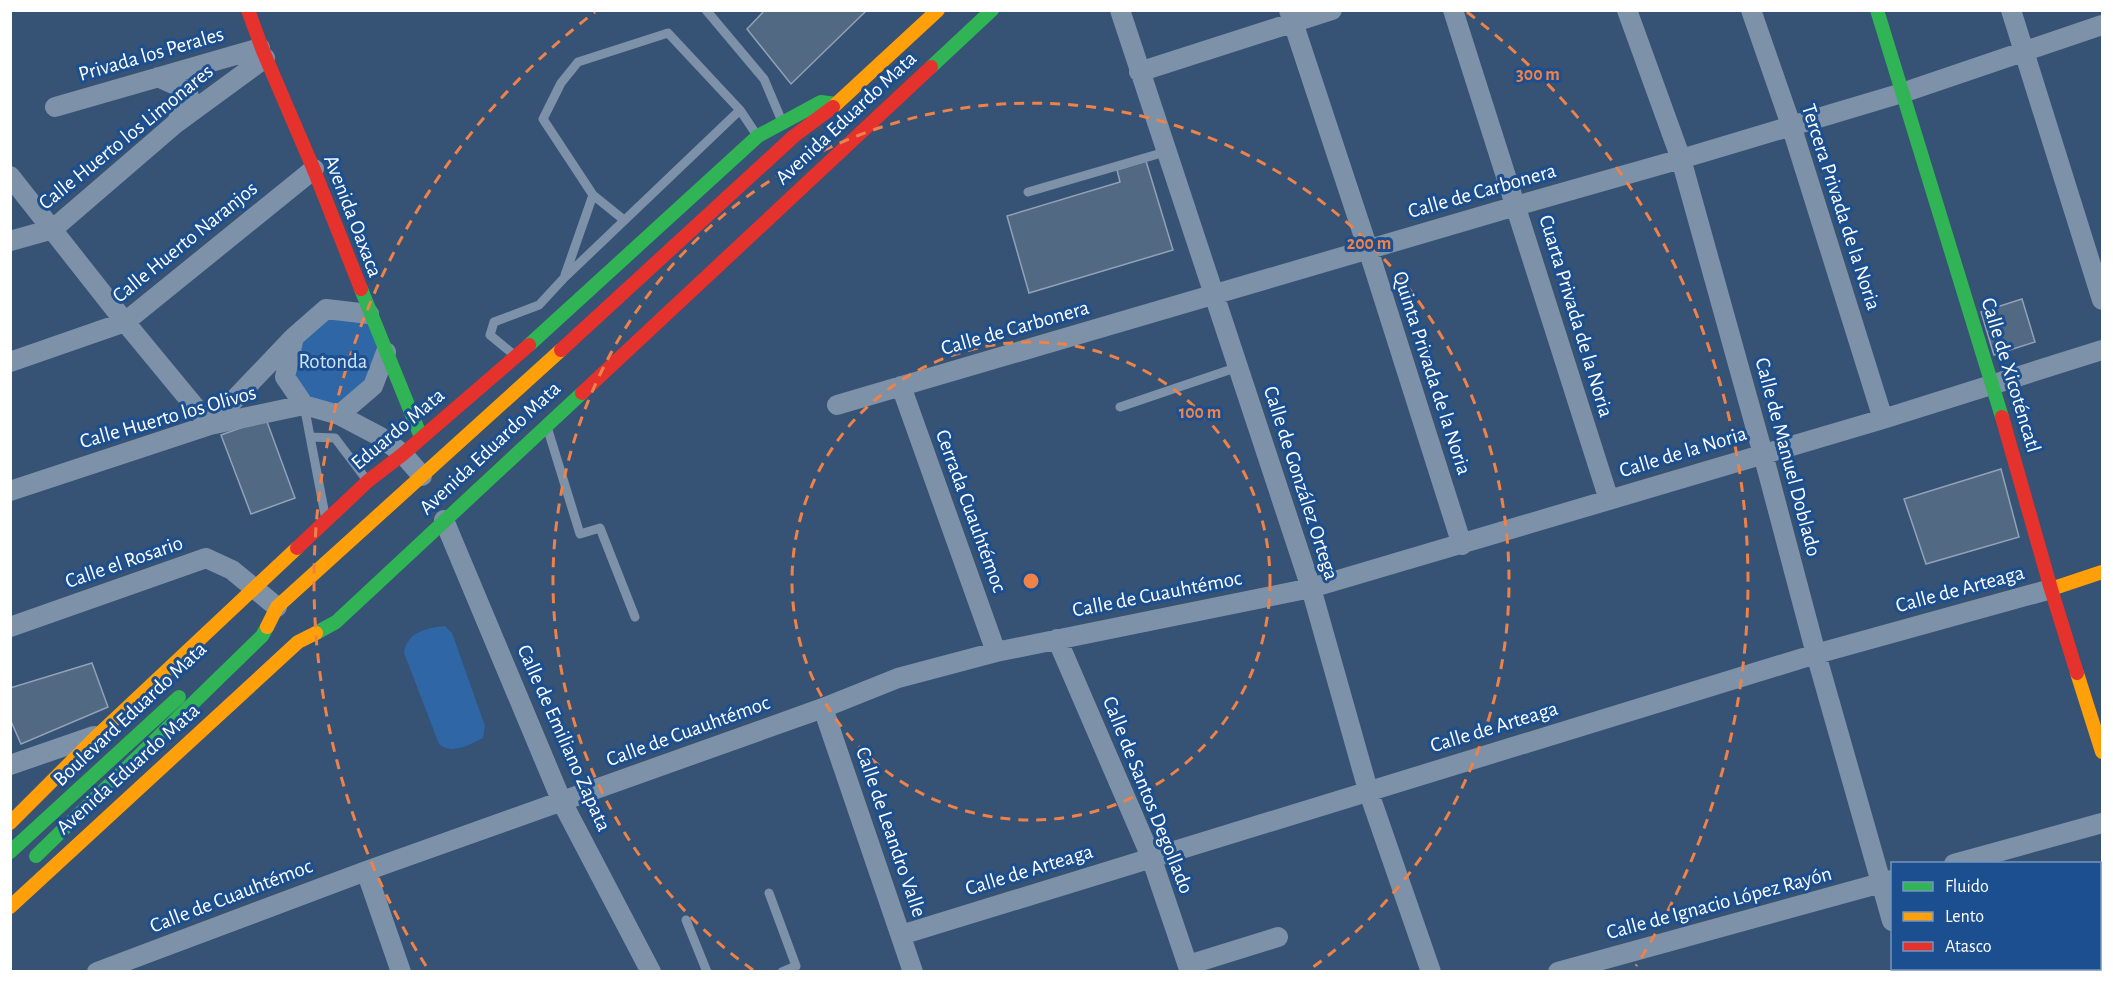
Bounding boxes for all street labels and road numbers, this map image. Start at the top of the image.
street label: Privada los Perales [76,23,226,85]
street label: Avenida Eduardo Mata [771,47,921,189]
street label: Calle Huerto los Limonares [35,60,217,214]
street label: Tercera Privada de la Noria [1798,101,1884,313]
street label: Avenida Oaxaca [320,152,386,280]
street label: Calle de Carbonera [1406,160,1559,222]
street label: Calle Huerto Naranjos [109,177,261,307]
street label: Cuarta Privada de la Noria [1535,212,1617,420]
street label: Quinta Privada de la Noria [1389,269,1475,478]
street label: Calle de Xicoténcatl [1977,295,2045,455]
street label: Calle de Carbonera [939,297,1092,359]
street label: Calle de Manuel Doblado [1751,355,1825,559]
street label: Avenida Eduardo Mata [415,377,565,519]
street label: Calle Huerto los Olivos [77,382,259,452]
street label: Eduardo Mata [347,384,449,474]
street label: Calle de González Ortega [1260,384,1342,583]
street label: Calle de la Noria [1617,423,1750,481]
street label: Cerrada Cuauhtémoc [932,427,1010,595]
street label: Calle el Rosario [62,532,186,592]
street label: Calle de Arteaga [1893,562,2027,616]
street label: Calle de Cuauhtémoc [1071,567,1243,621]
street label: Boulevard Eduardo Mata [49,638,211,790]
street label: Calle de Emiliano Zapata [513,641,615,835]
street label: Calle de Cuauhtémoc [604,692,772,770]
street label: Calle de Santos Degollado [1099,693,1197,897]
street label: Calle de Arteaga [1428,698,1561,756]
street label: Avenida Eduardo Mata [52,699,204,839]
street label: Calle de Leandro Valle [852,744,930,920]
street label: Calle de Arteaga [963,841,1096,899]
street label: Calle de Cuauhtémoc [147,855,315,937]
street label: Calle de Ignacio López Rayón [1604,863,1834,943]

